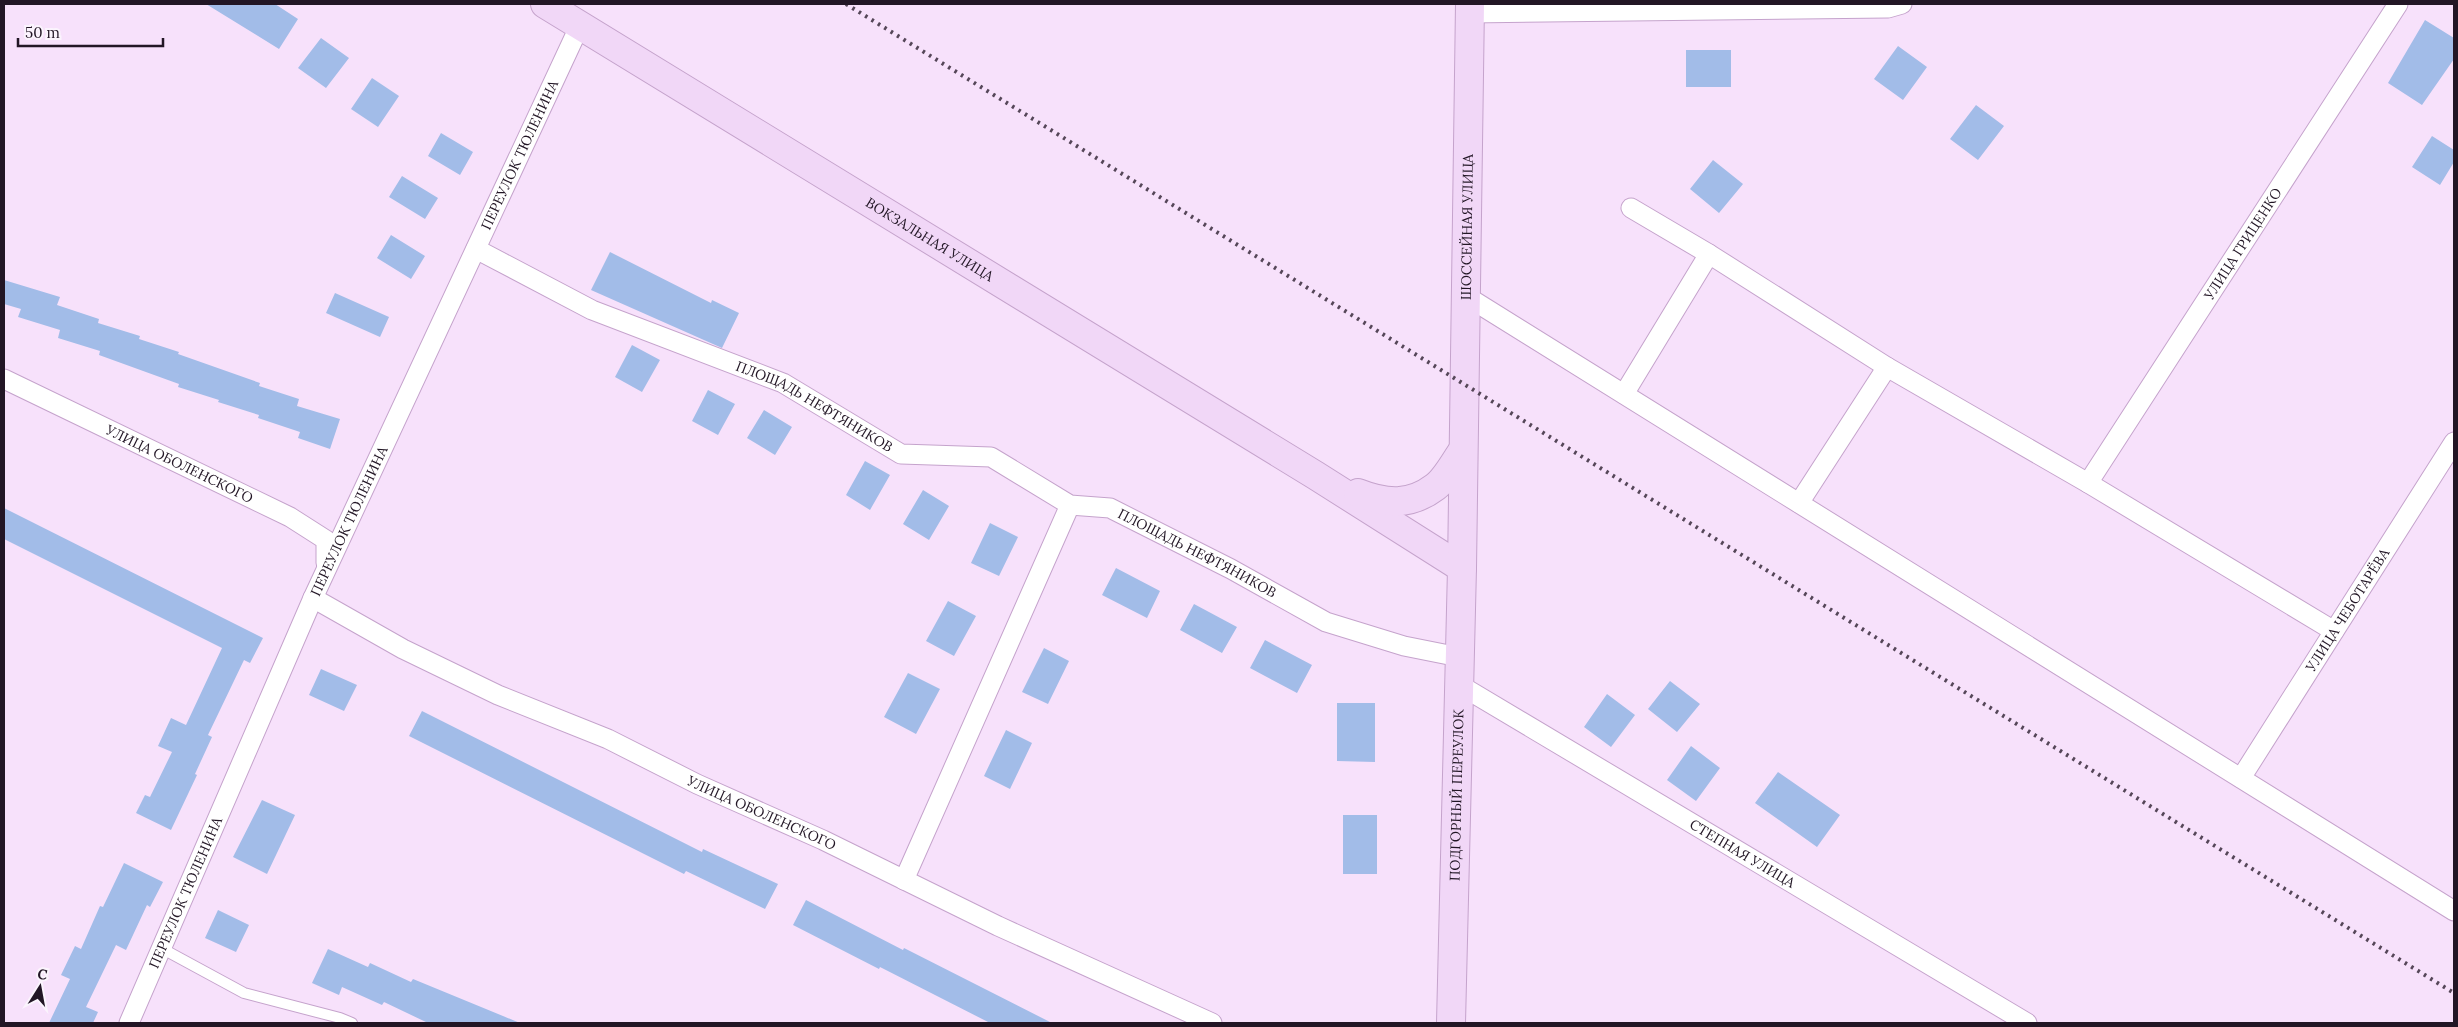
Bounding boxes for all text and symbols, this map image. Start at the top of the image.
scale bar [18,15,162,47]
text: 50 m [25,23,60,42]
street label: ПЕРЕУЛОК ТЮЛЕНИНА [477,77,562,233]
street label: ШОССЕЙНАЯ УЛИЦА [1457,154,1477,300]
street label: УЛИЦА ГРИЦЕНКО [2199,184,2286,304]
street label: ВОКЗАЛЬНАЯ УЛИЦА [863,193,997,285]
street label: ПЛОЩАДЬ НЕФТЯНИКОВ [733,357,896,456]
street label: УЛИЦА ОБОЛЕНСКОГО [102,420,256,507]
street label: ПЕРЕУЛОК ТЮЛЕНИНА [306,443,392,599]
street label: ПЛОЩАДЬ НЕФТЯНИКОВ [1115,504,1280,602]
street label: УЛИЦА ЧЕБОТАРЁВА [2301,545,2393,676]
street label: ПОДГОРНЫЙ ПЕРЕУЛОК [1445,708,1468,881]
street label: УЛИЦА ОБОЛЕНСКОГО [683,771,839,854]
street label: ПЕРЕУЛОК ТЮЛЕНИНА [145,814,226,971]
street label: СТЕПНАЯ УЛИЦА [1686,815,1799,892]
north arrow [15,962,65,1012]
text: С [36,964,49,984]

